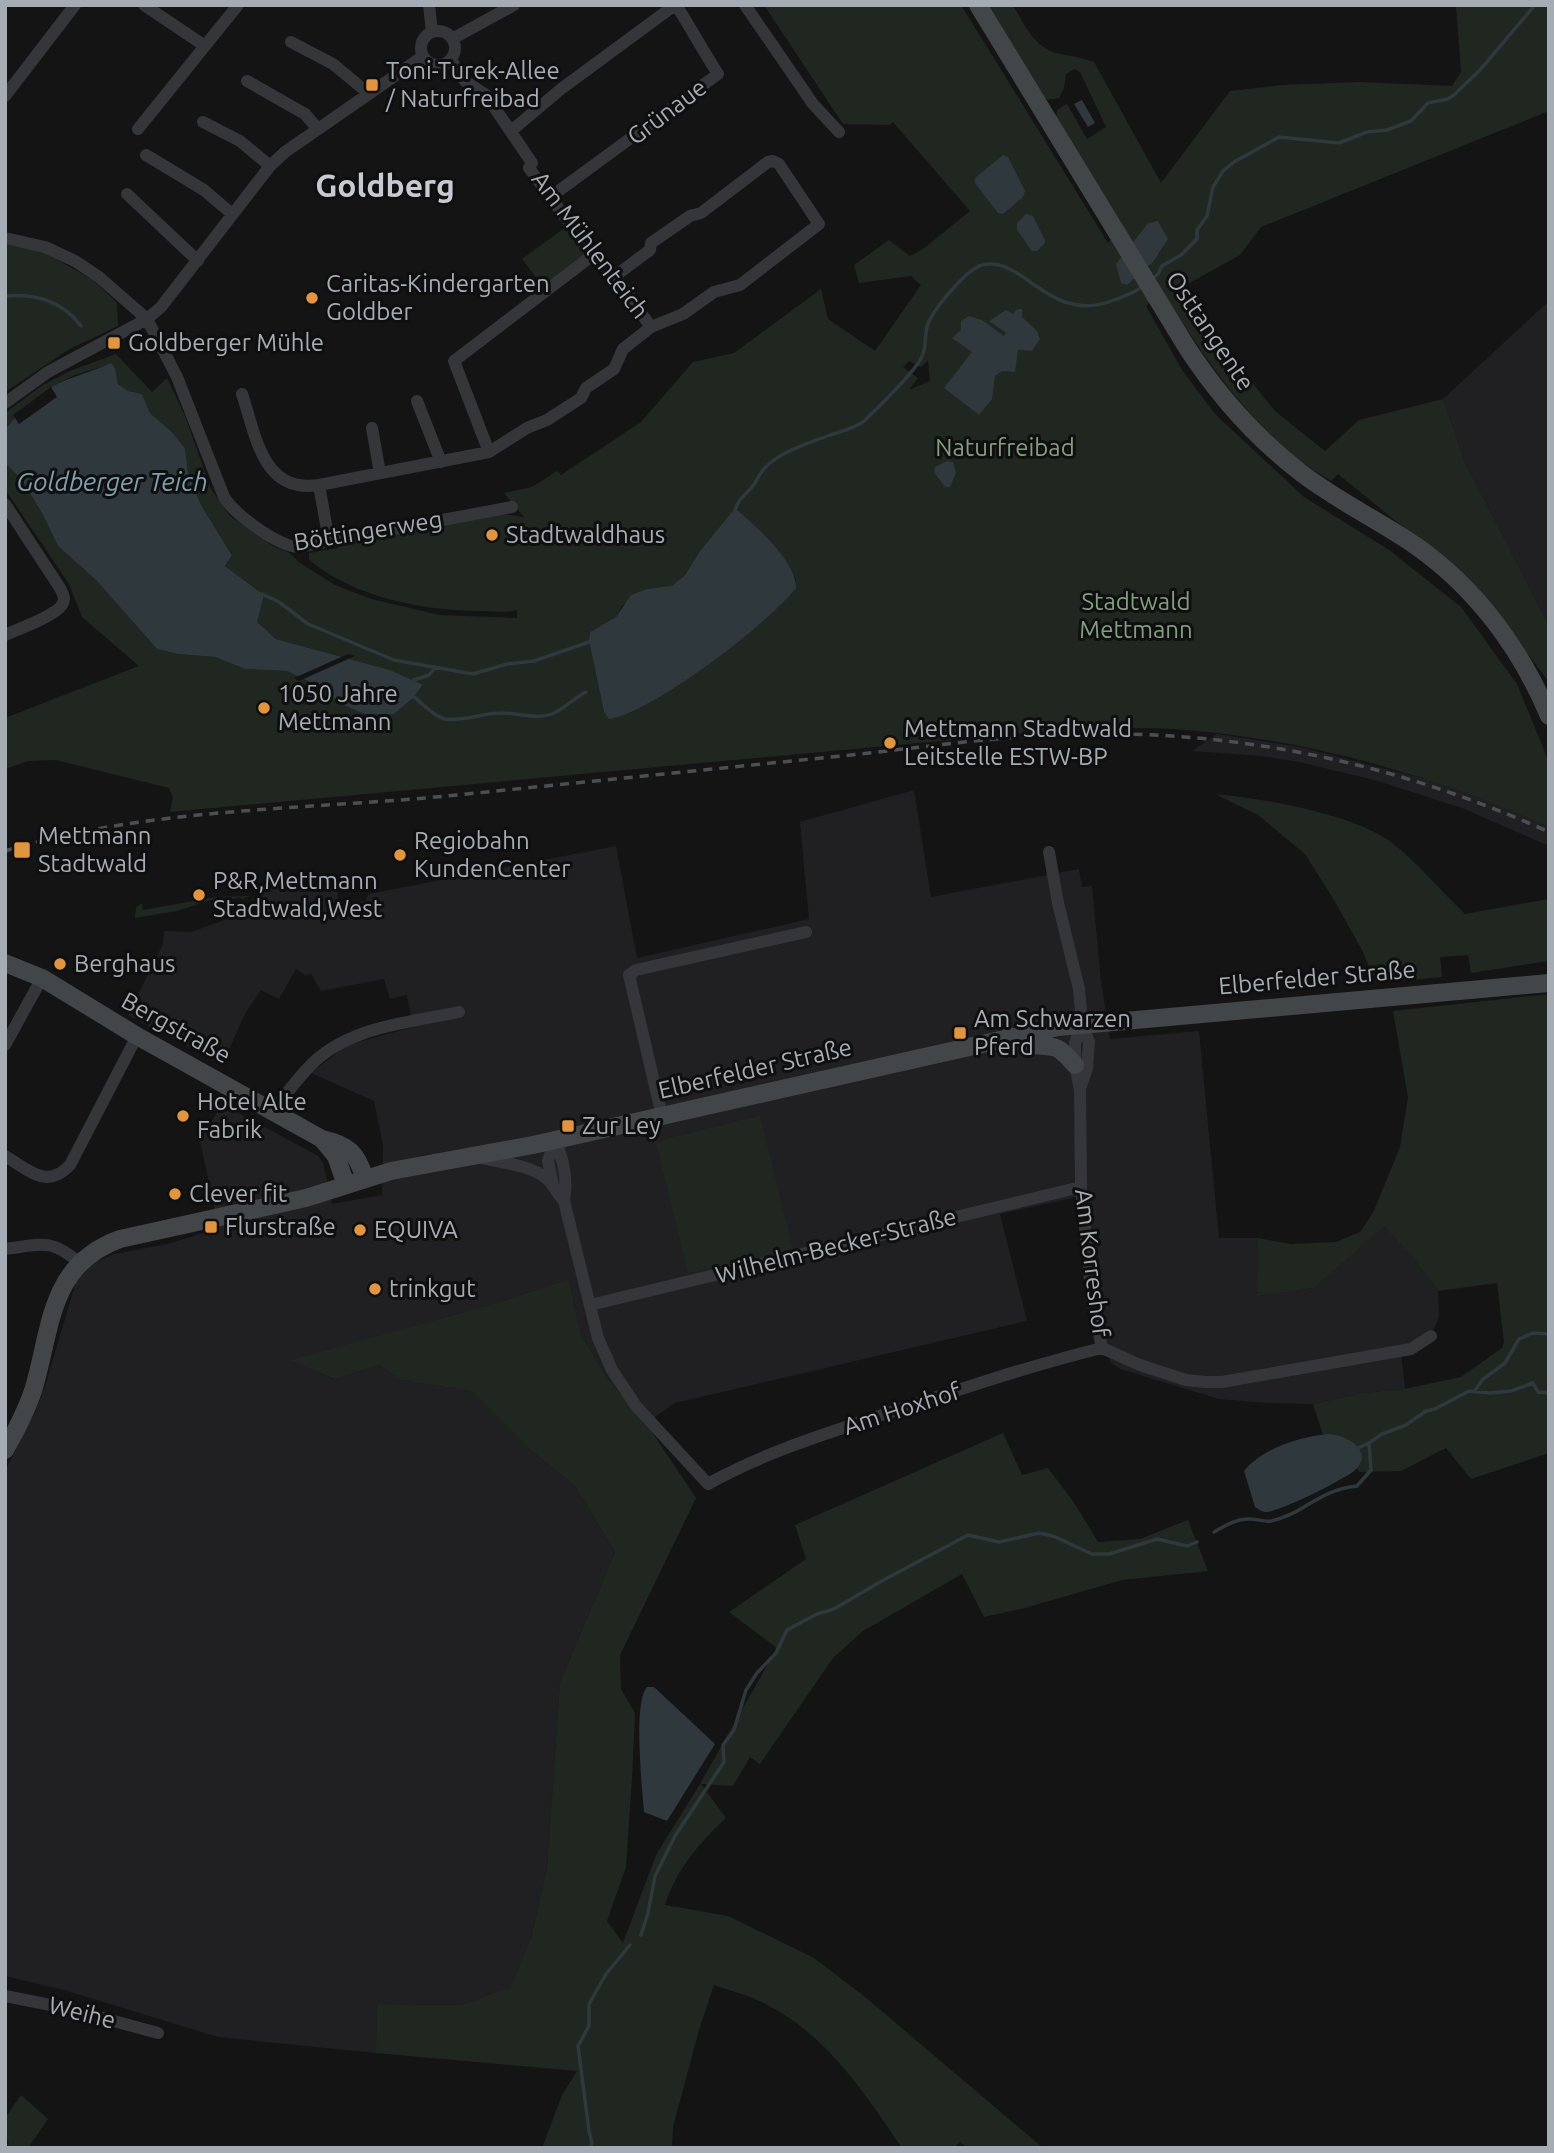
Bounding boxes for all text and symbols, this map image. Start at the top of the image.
place label: Toni-Turek-Allee / Naturfreibad [385,57,560,112]
street label: Grünaue [622,73,711,150]
marker: Toni-Turek-Allee / Naturfreibad [364,77,380,93]
street label: Am Mühlenteich [526,166,654,323]
district label: Goldberg [315,167,455,203]
street label: Osttangente [1161,266,1260,395]
place label: Caritas-Kindergarten Goldber [326,270,550,325]
marker: Caritas-Kindergarten Goldber [304,290,320,306]
place label: Goldberger Mühle [128,329,324,356]
marker: Goldberger Mühle [106,335,122,351]
park label: Naturfreibad [935,434,1075,461]
water label: Goldberger Teich [16,467,208,496]
street label: Böttingerweg [292,505,444,556]
place label: Stadtwaldhaus [506,521,665,548]
marker: Stadtwaldhaus [484,527,500,543]
park label: Stadtwald Mettmann [1079,588,1193,643]
place label: 1050 Jahre Mettmann [278,680,398,735]
marker: 1050 Jahre Mettmann [256,700,272,716]
place label: Mettmann Stadtwald Leitstelle ESTW-BP [904,715,1132,770]
marker: Mettmann Stadtwald Leitstelle ESTW-BP [882,735,898,751]
place label: Mettmann Stadtwald [38,822,151,877]
place label: Regiobahn KundenCenter [414,827,570,882]
marker: Mettmann Stadtwald [12,840,32,860]
marker: Regiobahn KundenCenter [392,847,408,863]
place label: P&R,Mettmann Stadtwald,West [213,867,383,922]
marker: P&R,Mettmann Stadtwald,West [191,887,207,903]
place label: Berghaus [74,950,176,977]
street label: Elberfelder Straße [1217,955,1417,1000]
marker: Berghaus [52,956,68,972]
street label: Bergstraße [117,987,235,1069]
place label: Am Schwarzen Pferd [974,1005,1131,1060]
marker: Am Schwarzen Pferd [952,1025,968,1041]
street label: Elberfelder Straße [655,1033,854,1104]
place label: Hotel Alte Fabrik [197,1088,307,1143]
marker: Hotel Alte Fabrik [175,1108,191,1124]
place label: Zur Ley [582,1112,661,1139]
marker: Zur Ley [560,1118,576,1134]
place label: Clever fit [189,1180,288,1207]
marker: Clever fit [167,1186,183,1202]
street label: Am Korreshof [1070,1187,1115,1339]
street label: Wilhelm-Becker-Straße [713,1203,959,1288]
place label: Flurstraße [225,1213,336,1240]
place label: EQUIVA [374,1216,458,1243]
marker: Flurstraße [203,1219,219,1235]
marker: EQUIVA [352,1222,368,1238]
place label: trinkgut [389,1275,476,1302]
marker: trinkgut [367,1281,383,1297]
street label: Am Hoxhof [840,1377,965,1440]
street label: Weihe [46,1991,118,2034]

